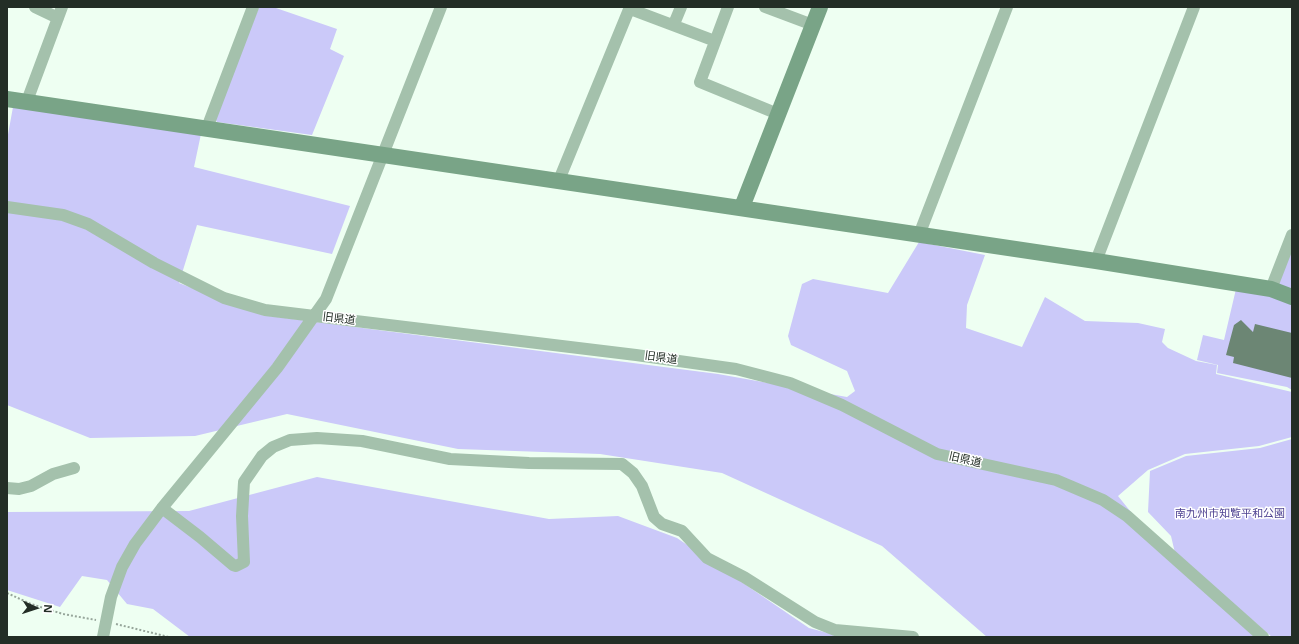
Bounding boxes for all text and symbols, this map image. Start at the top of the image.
street label: 旧県道 [322,310,356,328]
street label: 旧県道 [644,349,678,367]
street label: 旧県道 [947,450,983,470]
park label: 南九州市知覧平和公園 [1175,507,1285,521]
north arrow [16,588,56,628]
text: N [41,604,56,614]

